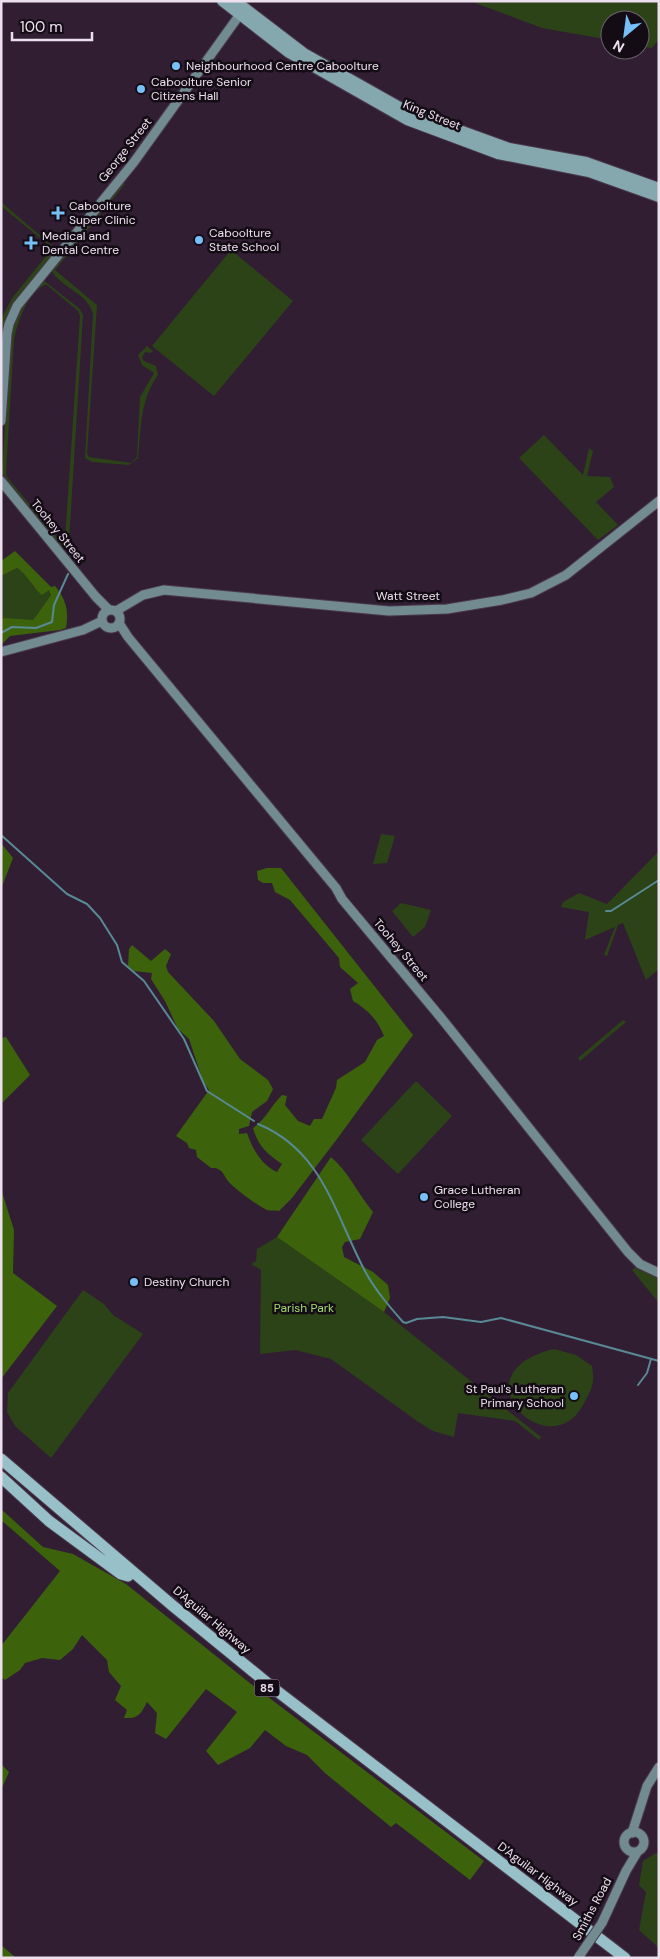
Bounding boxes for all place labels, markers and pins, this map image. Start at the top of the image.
place label: Neighbourhood Centre Caboolture [186,58,379,74]
marker: Neighbourhood Centre Caboolture [170,60,182,72]
place label: Caboolture Senior Citizens Hall [151,74,252,104]
marker: Caboolture Senior Citizens Hall [135,83,147,95]
place label: Caboolture Super Clinic [69,198,136,228]
marker: Caboolture Super Clinic [51,206,65,220]
place label: Caboolture State School [209,225,279,255]
place label: Medical and Dental Centre [42,228,119,258]
marker: Caboolture State School [193,234,205,246]
marker: Medical and Dental Centre [24,236,38,250]
place label: Grace Lutheran College [434,1182,521,1212]
marker: Grace Lutheran College [418,1191,430,1203]
place label: Destiny Church [144,1274,229,1290]
marker: Destiny Church [128,1276,140,1288]
place label: St Paul's Lutheran Primary School [466,1381,564,1411]
marker: St Paul's Lutheran Primary School [568,1390,580,1402]

